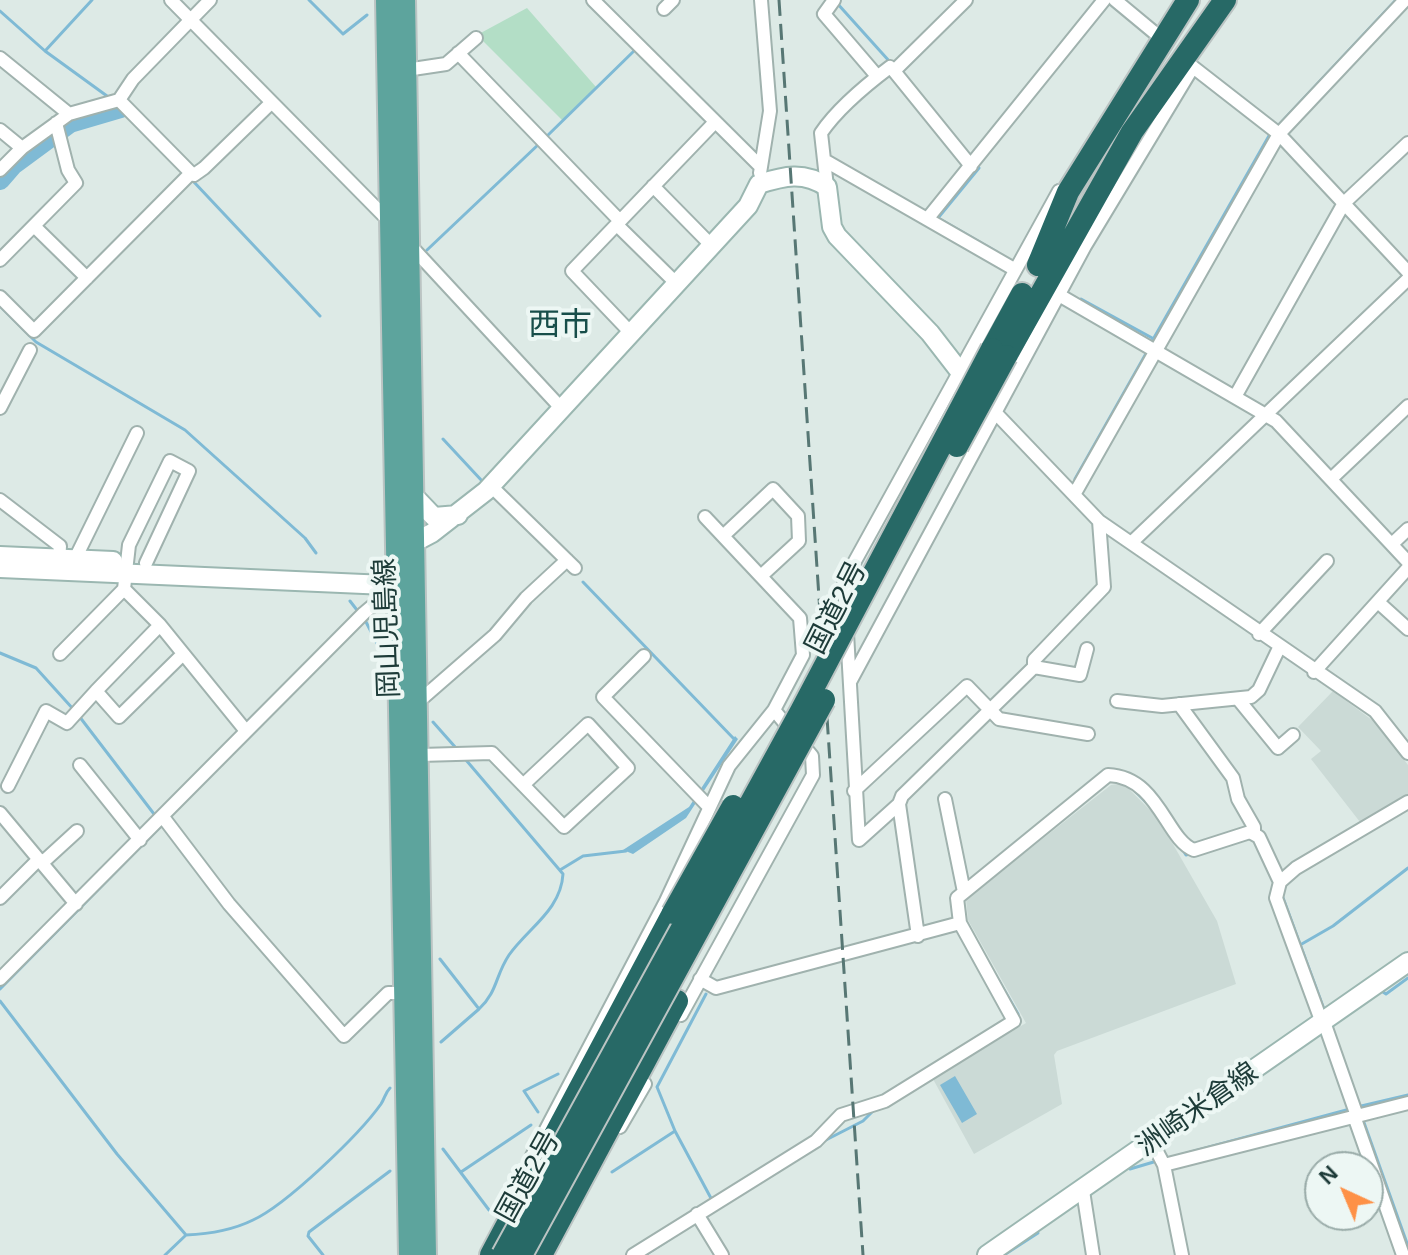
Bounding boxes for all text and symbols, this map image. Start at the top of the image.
district label: 西市 [528,307,592,345]
street label: 国道2号 [799,556,875,660]
street label: 岡山児島線 [369,557,407,699]
street label: 洲崎米倉線 [1131,1056,1265,1164]
street label: 国道2号 [490,1125,568,1229]
north arrow [1304,1151,1384,1231]
text: N [1314,1160,1343,1189]

